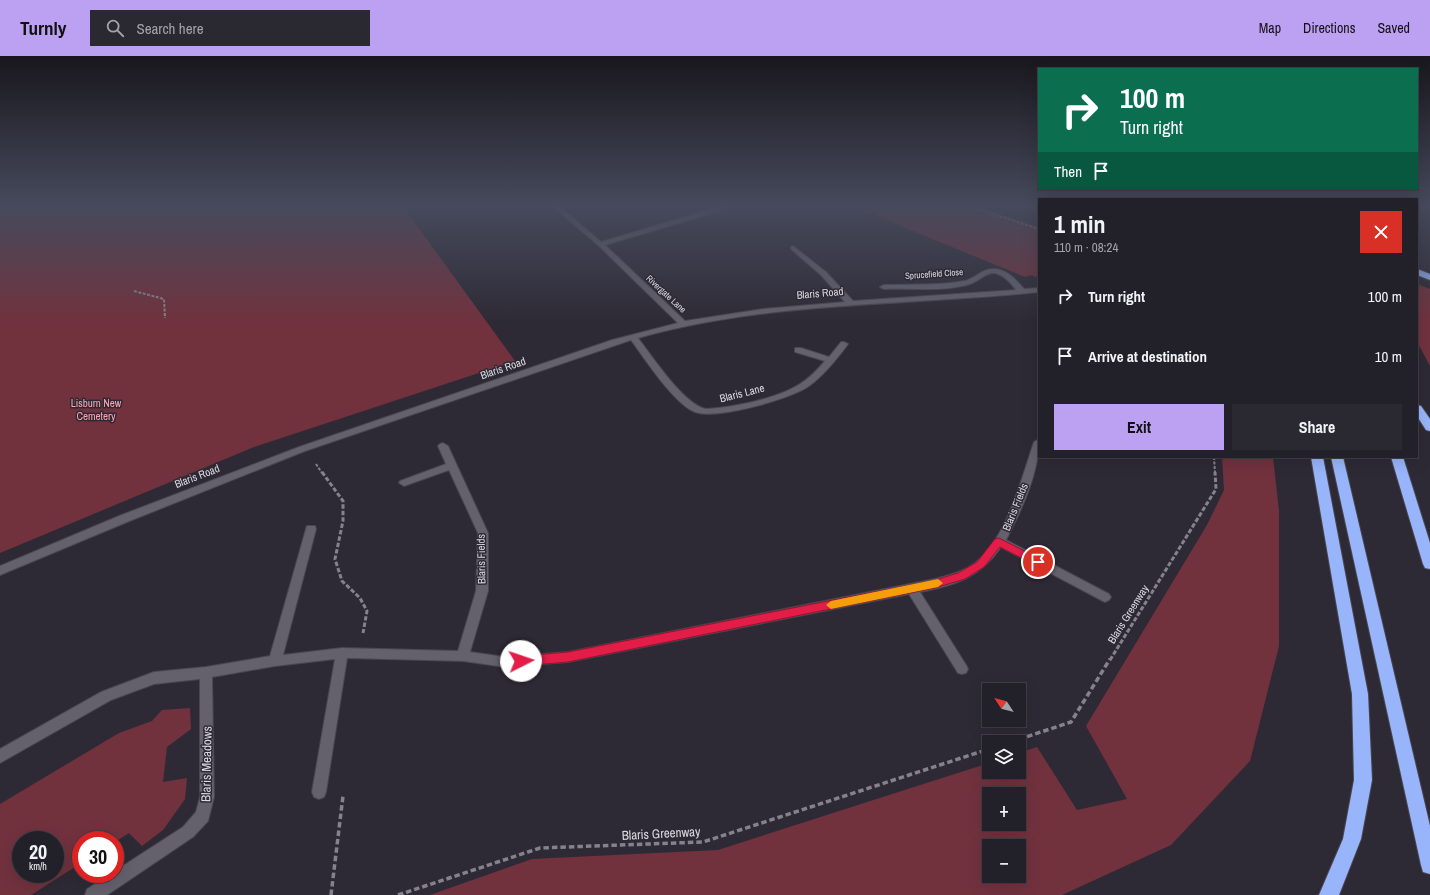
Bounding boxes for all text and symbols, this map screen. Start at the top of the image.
search box [90,10,370,46]
text: Turnly [20,15,66,41]
icon: search [104,17,126,39]
text: Search here [136,18,204,39]
text: Map [1259,19,1281,37]
text: Directions [1303,19,1355,37]
text: Saved [1377,19,1410,37]
text: 100 m [1120,79,1185,117]
icon: right [1054,84,1106,136]
text: Turn right [1120,115,1183,140]
icon: arrive [1090,160,1112,182]
text: Then [1054,161,1082,182]
text: 1 min [1054,208,1105,240]
button: close [1360,211,1402,253]
text: 110 m · 08:24 [1054,239,1118,256]
street label: Sprucefield Close [905,266,963,282]
street label: Rivergate Lane [643,272,689,316]
street label: Blaris Road [796,284,844,302]
icon: right [1054,285,1076,307]
text: Turn right [1088,286,1145,307]
text: 100 m [1368,286,1402,307]
icon: arrive [1054,345,1076,367]
text: Arrive at destination [1088,346,1207,367]
text: 10 m [1375,346,1402,367]
street label: Blaris Road [478,354,528,382]
street label: Blaris Lane [718,381,766,405]
park label: Lisburn New Cemetery [71,396,122,423]
button: Exit [1054,404,1224,450]
button: Share [1232,404,1402,450]
street label: Blaris Road [172,461,222,491]
street label: Blaris Fields [999,481,1031,533]
street label: Blaris Fields [474,533,488,584]
pin [1021,545,1055,579]
icon: arrive [1027,551,1049,573]
street label: Blaris Greenway [1104,582,1152,646]
position arrow [500,640,542,682]
north arrow [982,683,1026,727]
map controls [982,683,1026,883]
street label: Blaris Meadows [197,726,216,802]
button: layers [982,735,1026,779]
button: + [982,787,1026,831]
street label: Blaris Greenway [621,823,701,844]
speed limit sign: 30 [72,831,124,883]
text: 20 [29,838,47,865]
button: − [982,839,1026,883]
text: km/h [29,860,47,873]

